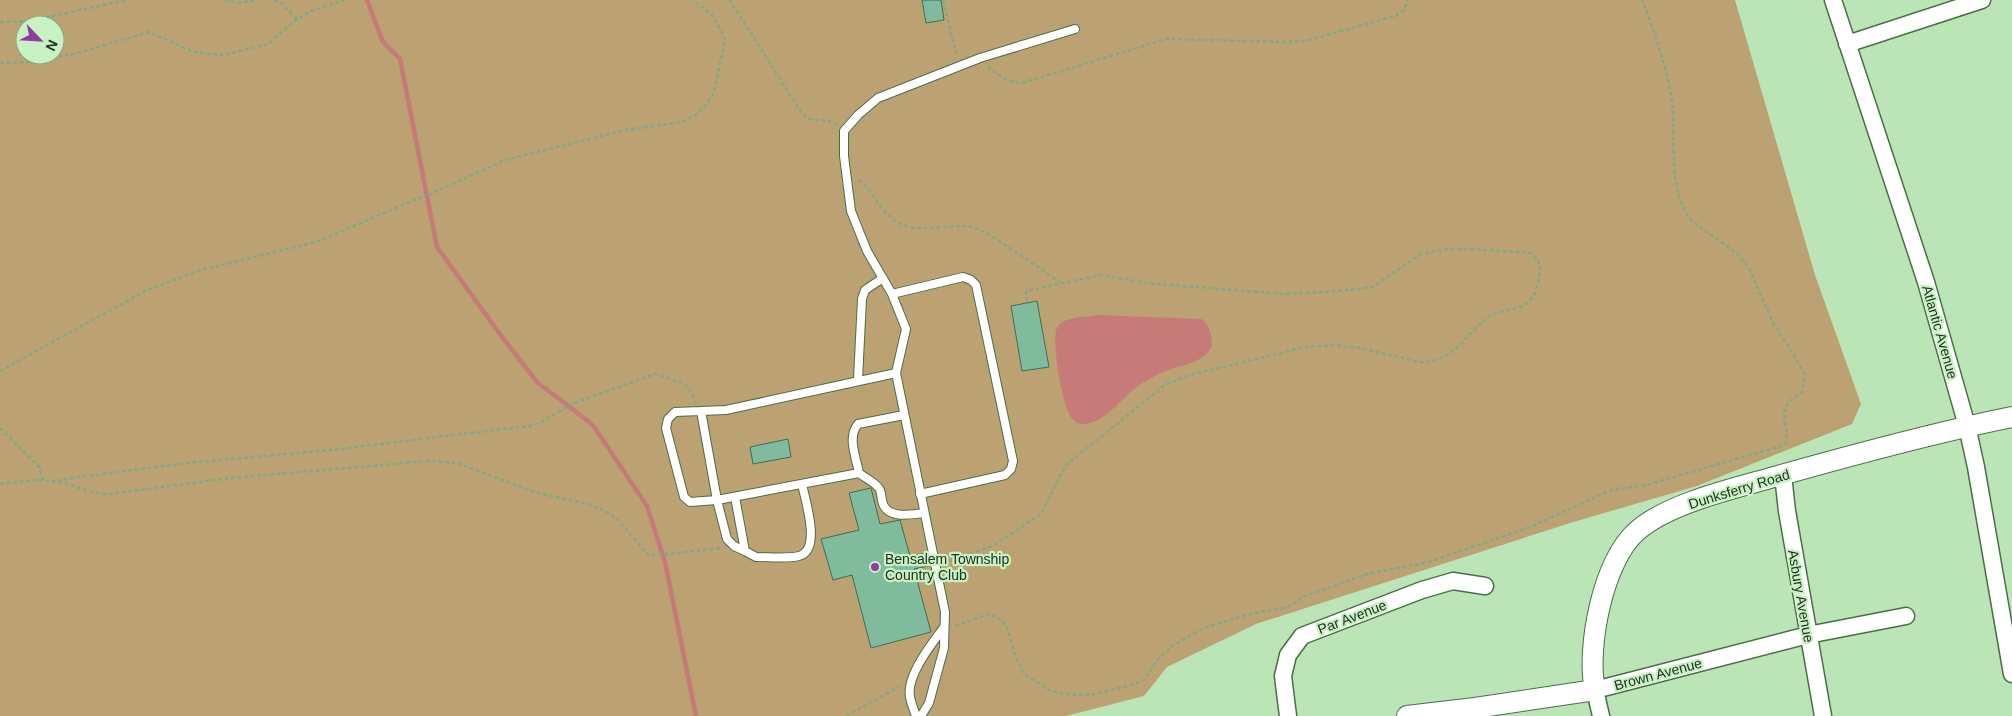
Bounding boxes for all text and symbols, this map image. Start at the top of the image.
north arrow [15,15,65,65]
text: N [42,38,61,53]
street label: Atlantic Avenue [1919,284,1961,381]
street label: Dunksferry Road [1686,466,1792,512]
street label: Asbury Avenue [1785,548,1817,644]
place label: Bensalem Township Country Club [885,551,1009,583]
marker: Bensalem Township Country Club [869,561,881,573]
street label: Par Avenue [1315,597,1389,637]
street label: Brown Avenue [1612,655,1704,693]

